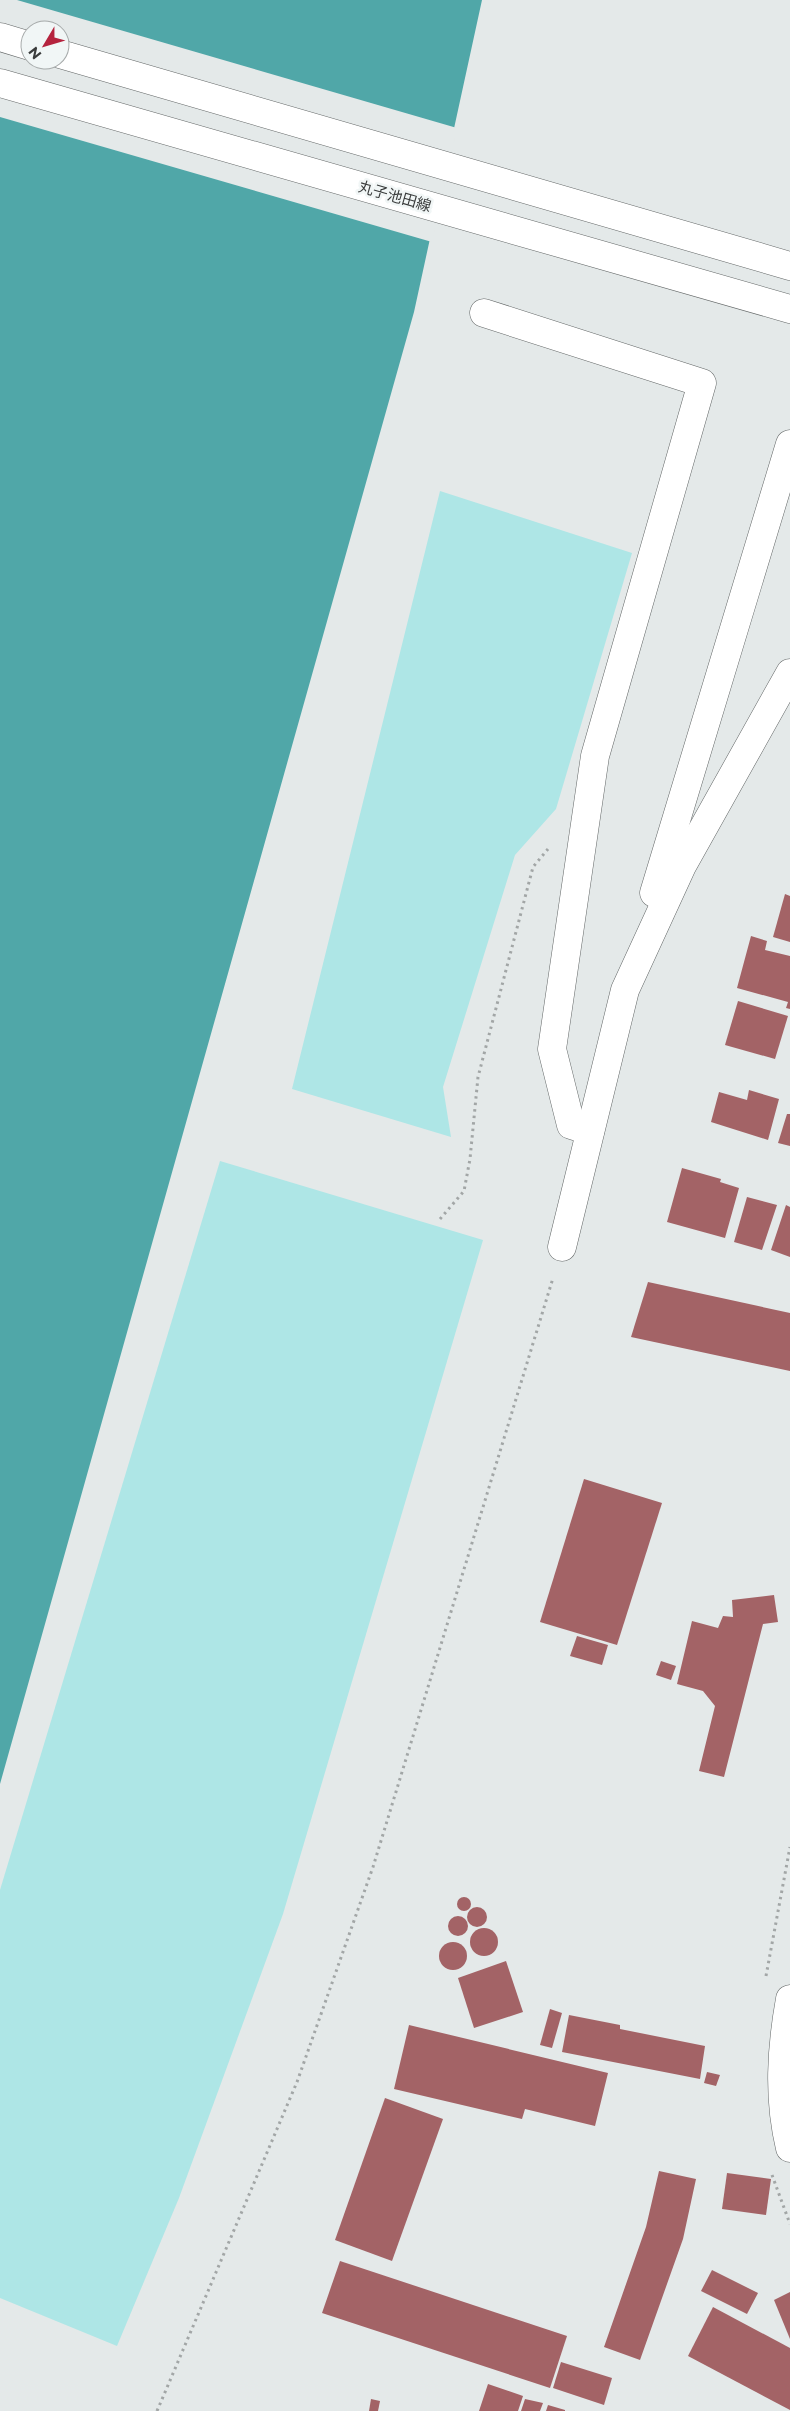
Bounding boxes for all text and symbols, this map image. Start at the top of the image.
north arrow [20,20,70,70]
text: N [24,43,45,63]
street label: 丸子池田線 [356,177,434,215]

